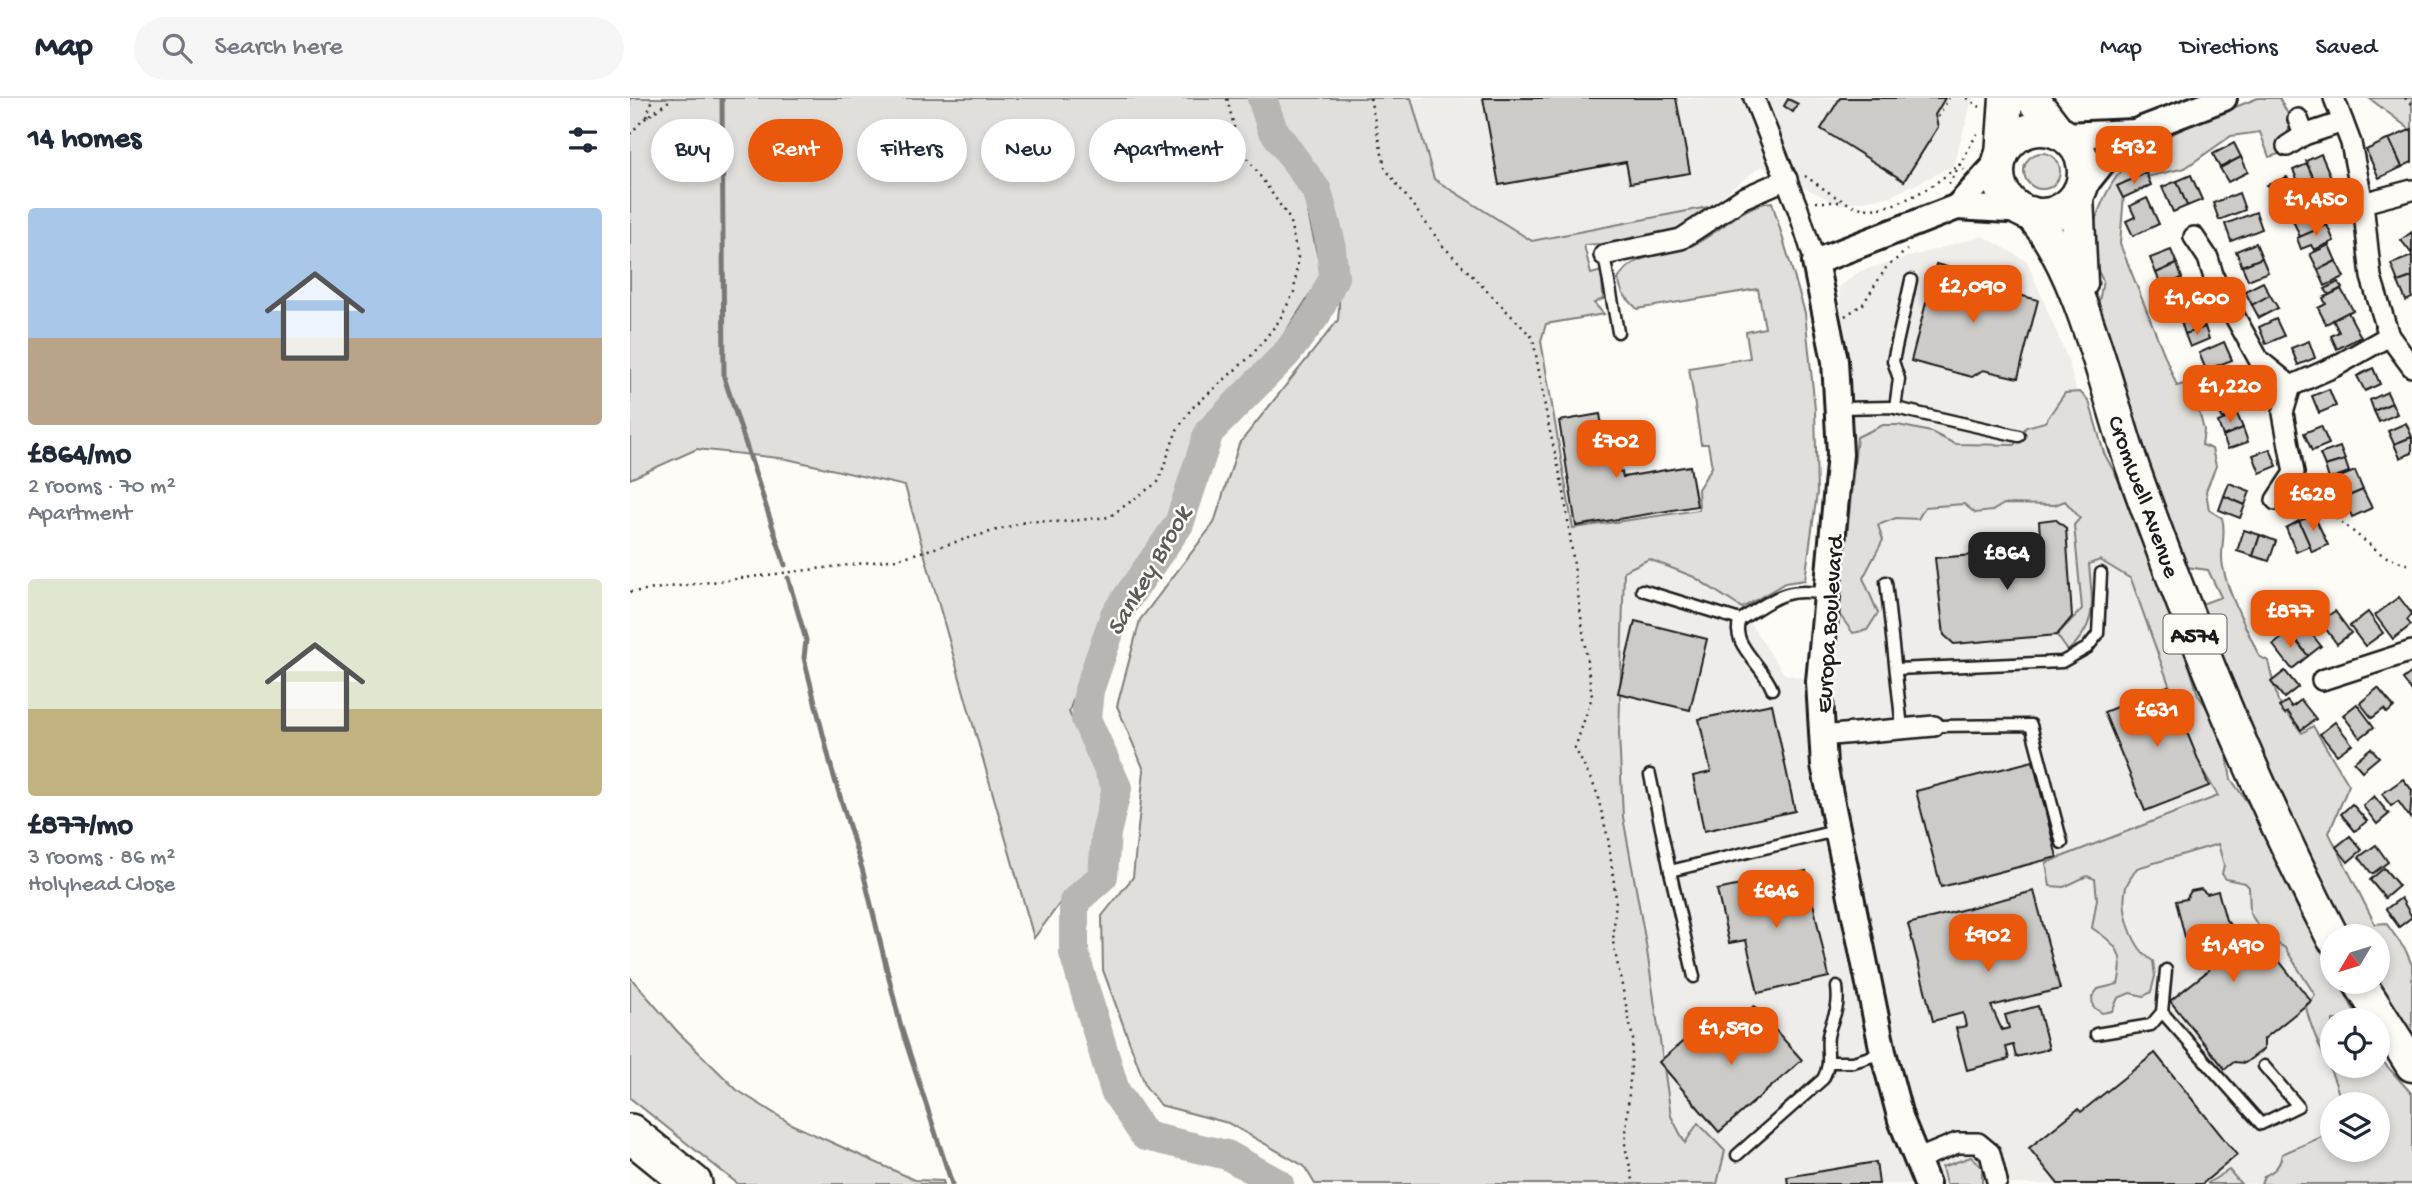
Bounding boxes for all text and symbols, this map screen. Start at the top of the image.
search box [134,17,624,80]
text: Map [35,29,92,67]
icon: search [158,29,196,67]
text: Search here [214,33,343,64]
text: Map [2100,34,2142,63]
text: Directions [2180,34,2278,63]
text: Saved [2316,34,2377,63]
chip: Buy [651,119,734,182]
chip: Rent [748,119,843,182]
chip: Filters [857,119,967,182]
chip: New [981,119,1075,182]
chip: Apartment [1089,119,1246,182]
icon: filters [564,121,602,159]
text: 14 homes [28,123,141,158]
pin: £932 [2093,126,2175,186]
text: £932 [2112,135,2156,162]
pin: £1,450 [2259,178,2373,238]
text: £1,450 [2285,187,2347,214]
icon: home [252,253,378,379]
pin: £2,090 [1916,266,2030,325]
text: £2,090 [1940,274,2006,301]
pin: £1,600 [2140,278,2254,337]
text: £1,600 [2165,286,2229,313]
pin: £1,220 [2173,366,2287,425]
text: £1,220 [2199,374,2261,401]
street label: Cromwell Avenue [2099,412,2185,583]
pin: £702 [1575,420,1657,480]
text: £702 [1593,429,1639,456]
text: £864/mo [28,439,131,474]
text: 2 rooms · 70 m² [28,474,176,501]
pin: £628 [2272,474,2354,533]
text: £628 [2290,482,2336,509]
water label: Sankey Brook [1102,500,1201,642]
text: Apartment [28,501,132,528]
street label: Europa Boulevard [1811,532,1852,714]
pin: £864 [1966,532,2048,592]
text: £864 [1984,541,2030,568]
pin: £877 [2249,590,2331,650]
text: £877 [2267,599,2313,626]
road number: A574 [2164,614,2226,654]
icon: home [252,624,378,750]
pin: £631 [2116,690,2198,749]
text: £631 [2135,698,2179,725]
text: £877/mo [28,810,133,845]
text: 3 rooms · 86 m² [28,845,175,872]
pin: £646 [1735,870,1817,930]
text: Holyhead Close [28,872,175,899]
text: £646 [1754,879,1798,906]
pin: £902 [1947,914,2029,974]
text: £902 [1965,923,2011,950]
pin: £1,490 [2176,924,2290,984]
north arrow [2320,924,2390,994]
map controls [2320,924,2390,1162]
text: £1,490 [2202,933,2264,960]
pin: £1,590 [1674,1007,1788,1067]
button: locate [2320,1008,2390,1078]
text: £1,590 [1699,1016,1763,1043]
button: layers [2320,1092,2390,1162]

